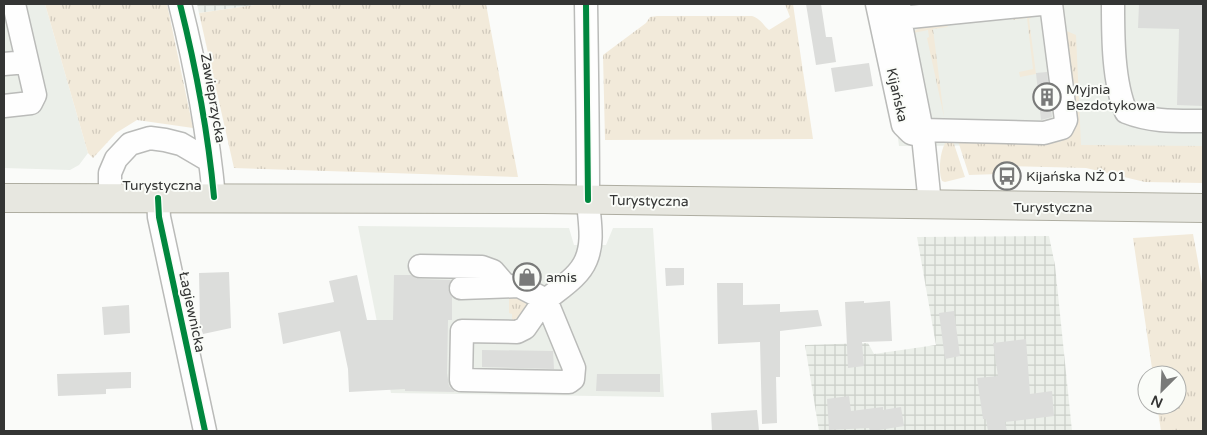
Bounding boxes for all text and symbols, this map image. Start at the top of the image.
street label: Zawieprzycka [197,52,229,144]
street label: Kijańska [883,66,911,124]
place label: Myjnia Bezdotykowa [1066,81,1155,114]
building icon: Myjnia Bezdotykowa [1032,82,1062,112]
bus stop icon: Kijańska NŻ 01 [992,161,1022,191]
place label: Kijańska NŻ 01 [1026,168,1126,185]
street label: Turystyczna [122,177,202,194]
street label: Turystyczna [609,192,689,210]
street label: Turystyczna [1013,199,1093,216]
shop icon: amis [512,262,542,292]
place label: amis [546,269,577,286]
street label: Łagiewnicka [175,270,209,354]
north arrow [1137,365,1187,415]
text: N [1148,391,1166,411]

